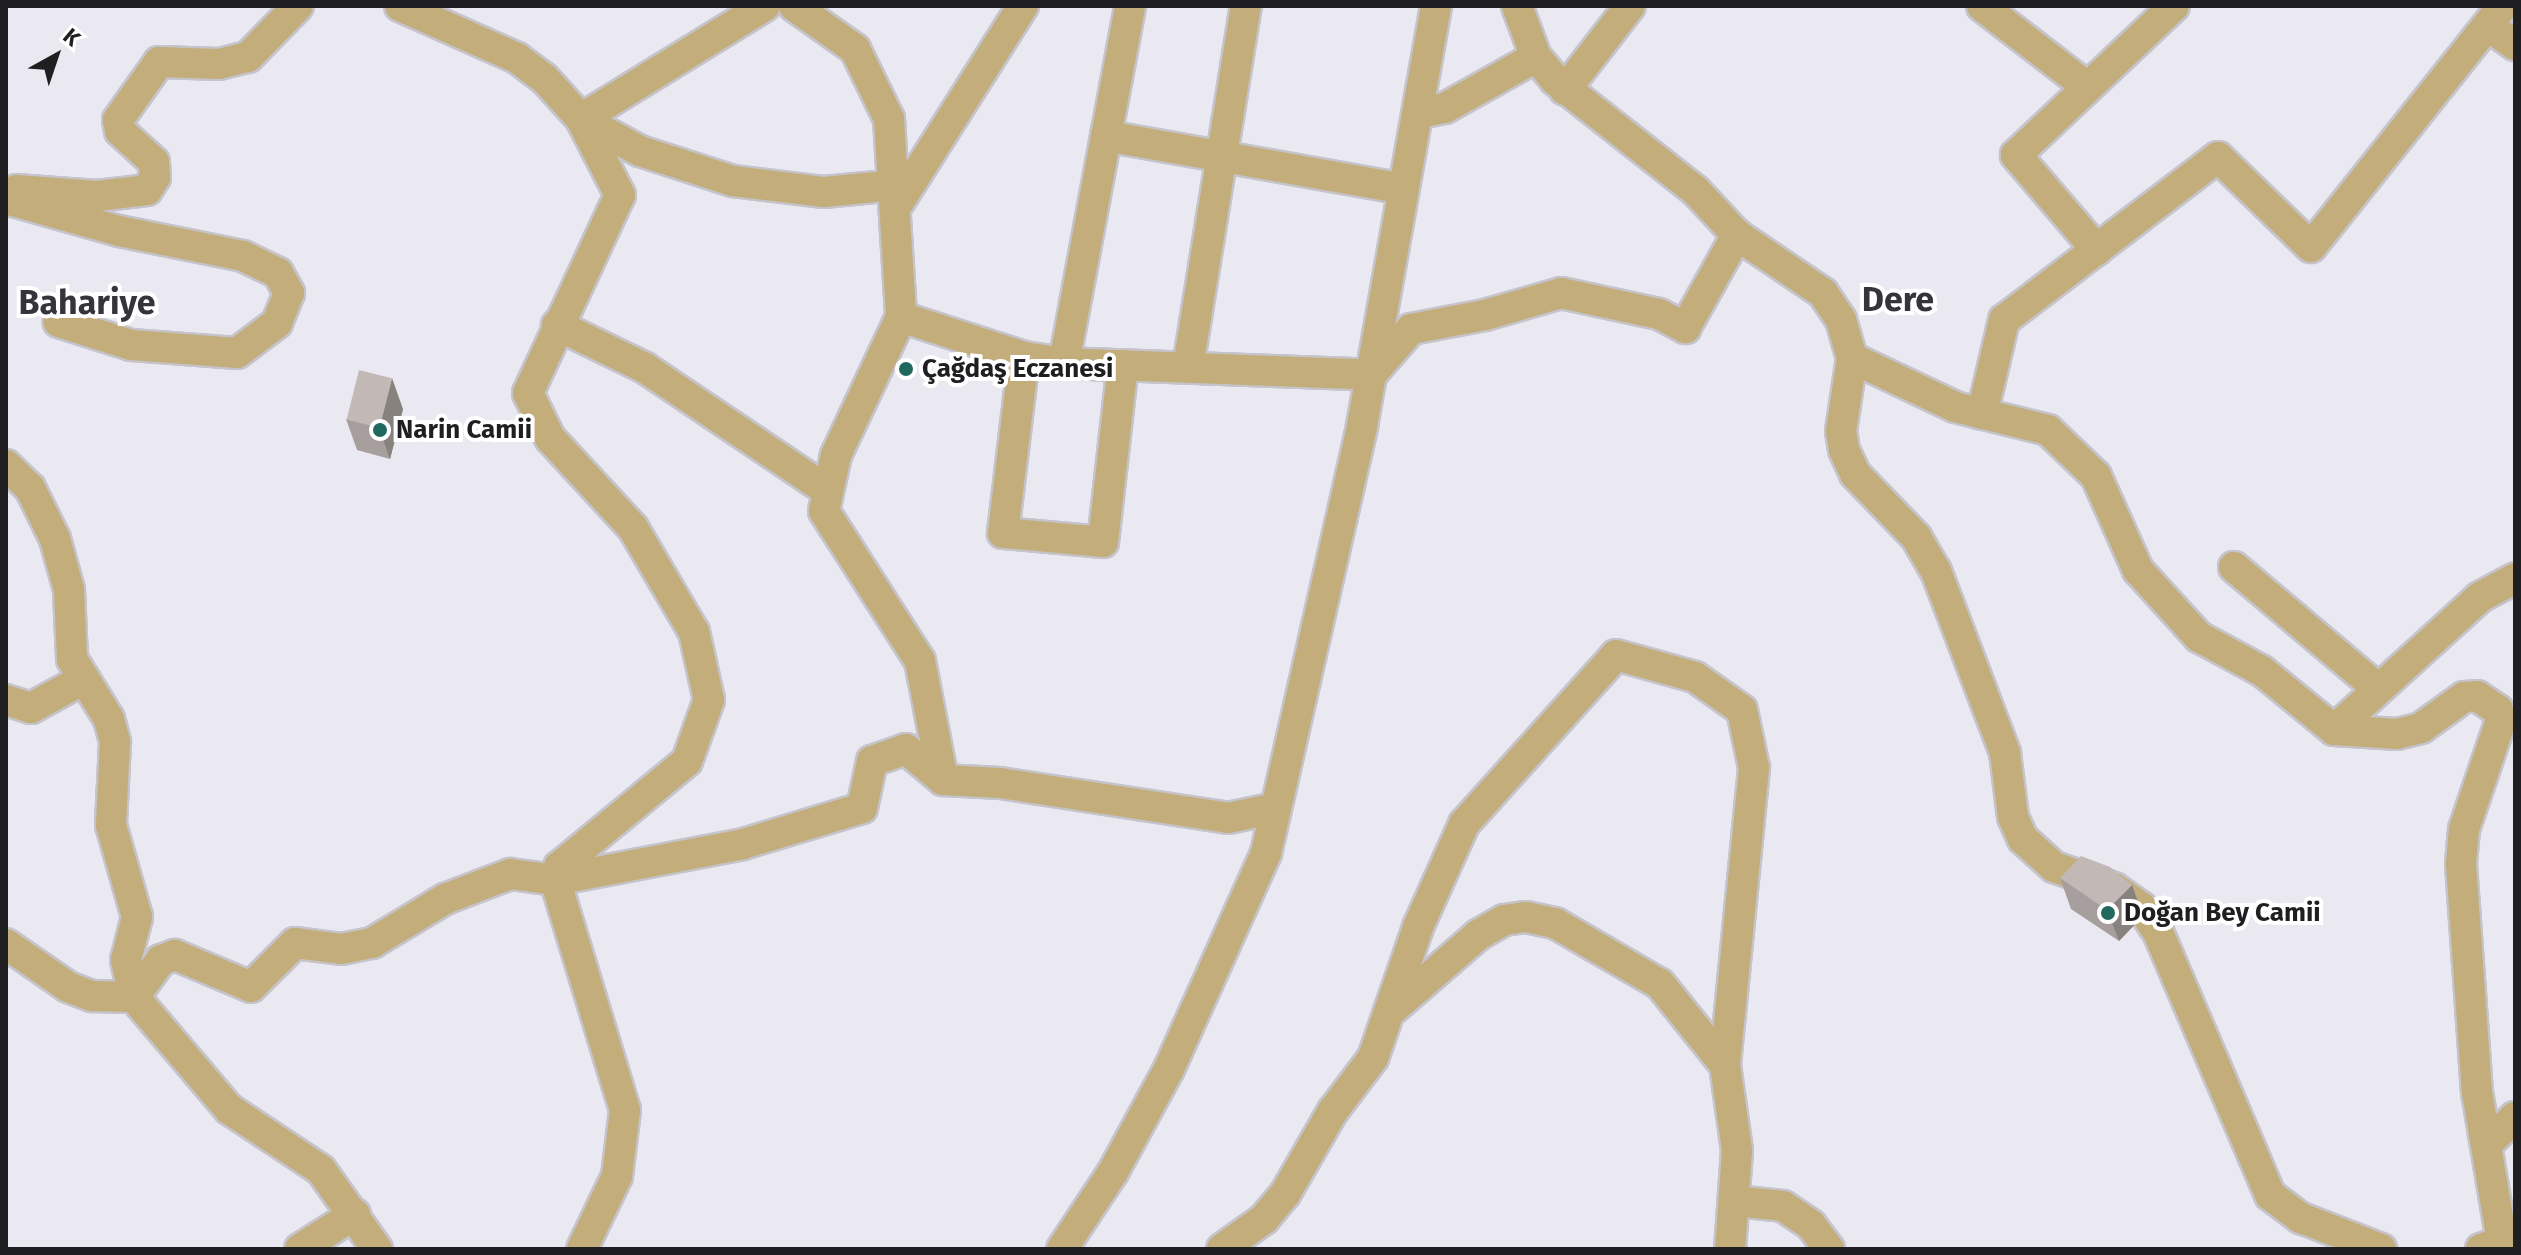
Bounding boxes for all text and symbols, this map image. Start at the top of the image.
north arrow [16,16,96,96]
text: K [58,22,86,52]
district label: Dere [1862,280,1934,320]
district label: Bahariye [18,283,156,323]
place label: Çağdaş Eczanesi [922,353,1113,385]
marker: Çağdaş Eczanesi [897,360,915,378]
place label: Narin Camii [396,414,532,446]
marker: Narin Camii [371,421,389,439]
place label: Doğan Bey Camii [2124,897,2321,929]
marker: Doğan Bey Camii [2099,904,2117,922]

